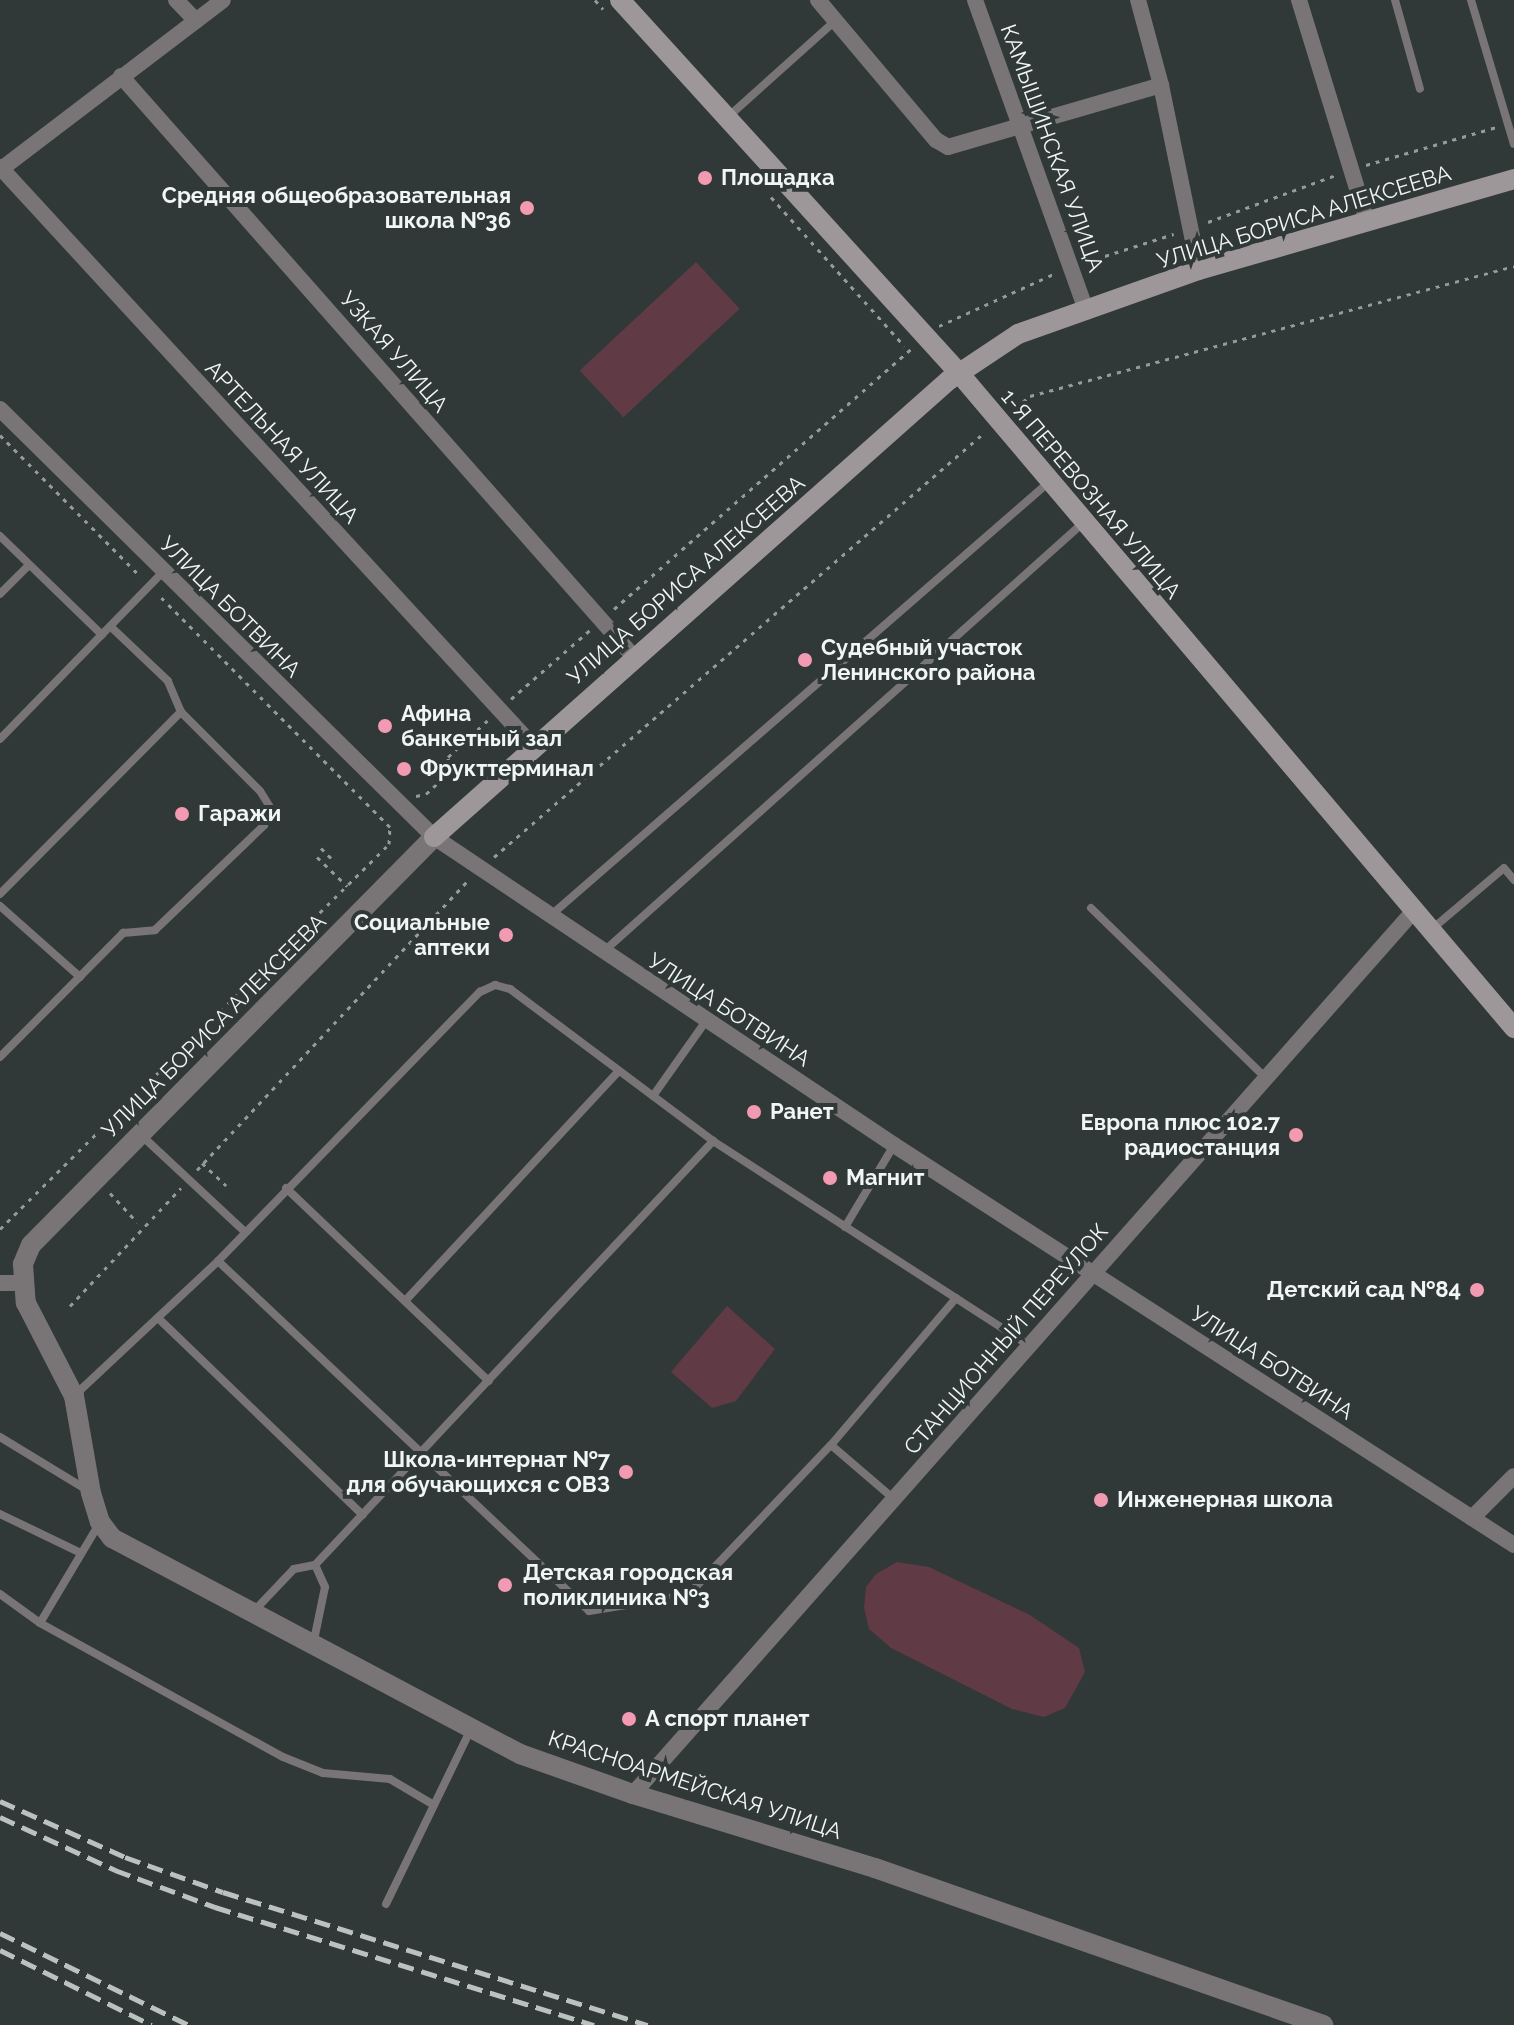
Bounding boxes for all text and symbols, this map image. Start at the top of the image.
street label: КАМЫШИНСКАЯ УЛИЦА [995,21,1109,275]
street label: УЛИЦА БОРИСА АЛЕКСЕЕВА [1153,159,1455,275]
place label: Площадка [721,165,835,191]
marker: Площадка [696,169,714,187]
place label: Средняя общеобразовательная школа №36 [162,182,511,234]
marker: Средняя общеобразовательная школа №36 [518,199,536,217]
street label: УЗКАЯ УЛИЦА [334,286,454,418]
street label: АРТЕЛЬНАЯ УЛИЦА [200,355,364,529]
street label: 1-Я ПЕРЕВОЗНАЯ УЛИЦА [996,384,1186,604]
street label: УЛИЦА БОРИСА АЛЕКСЕЕВА [561,469,811,691]
street label: УЛИЦА БОТВИНА [154,531,306,683]
place label: Судебный участок Ленинского района [821,634,1035,686]
marker: Судебный участок Ленинского района [796,651,814,669]
place label: Афина банкетный зал [401,700,562,752]
marker: Афина банкетный зал [376,717,394,735]
place label: Фрукттерминал [420,756,594,782]
marker: Фрукттерминал [395,760,413,778]
place label: Гаражи [198,801,281,827]
marker: Гаражи [173,805,191,823]
street label: УЛИЦА БОРИСА АЛЕКСЕЕВА [96,908,332,1144]
place label: Социальные аптеки [354,909,490,960]
marker: Социальные аптеки [497,926,515,944]
street label: УЛИЦА БОТВИНА [643,947,815,1073]
place label: Ранет [770,1099,834,1125]
marker: Ранет [745,1103,763,1121]
place label: Европа плюс 102.7 радиостанция [1081,1109,1280,1160]
marker: Европа плюс 102.7 радиостанция [1287,1126,1305,1144]
place label: Магнит [846,1165,925,1191]
marker: Магнит [821,1169,839,1187]
street label: СТАНЦИОННЫЙ ПЕРЕУЛОК [899,1218,1113,1460]
place label: Детский сад №84 [1267,1277,1461,1303]
marker: Детский сад №84 [1468,1281,1486,1299]
street label: УЛИЦА БОТВИНА [1186,1300,1358,1426]
place label: Школа-интернат №7 для обучающихся с ОВЗ [347,1446,610,1498]
marker: Школа-интернат №7 для обучающихся с ОВЗ [617,1463,635,1481]
place label: Инженерная школа [1117,1487,1333,1513]
marker: Инженерная школа [1092,1491,1110,1509]
place label: Детская городская поликлиника №3 [523,1559,733,1610]
marker: Детская городская поликлиника №3 [494,1574,516,1596]
place label: А спорт планет [645,1706,810,1732]
marker: А спорт планет [620,1710,638,1728]
street label: КРАСНОАРМЕЙСКАЯ УЛИЦА [545,1725,845,1845]

